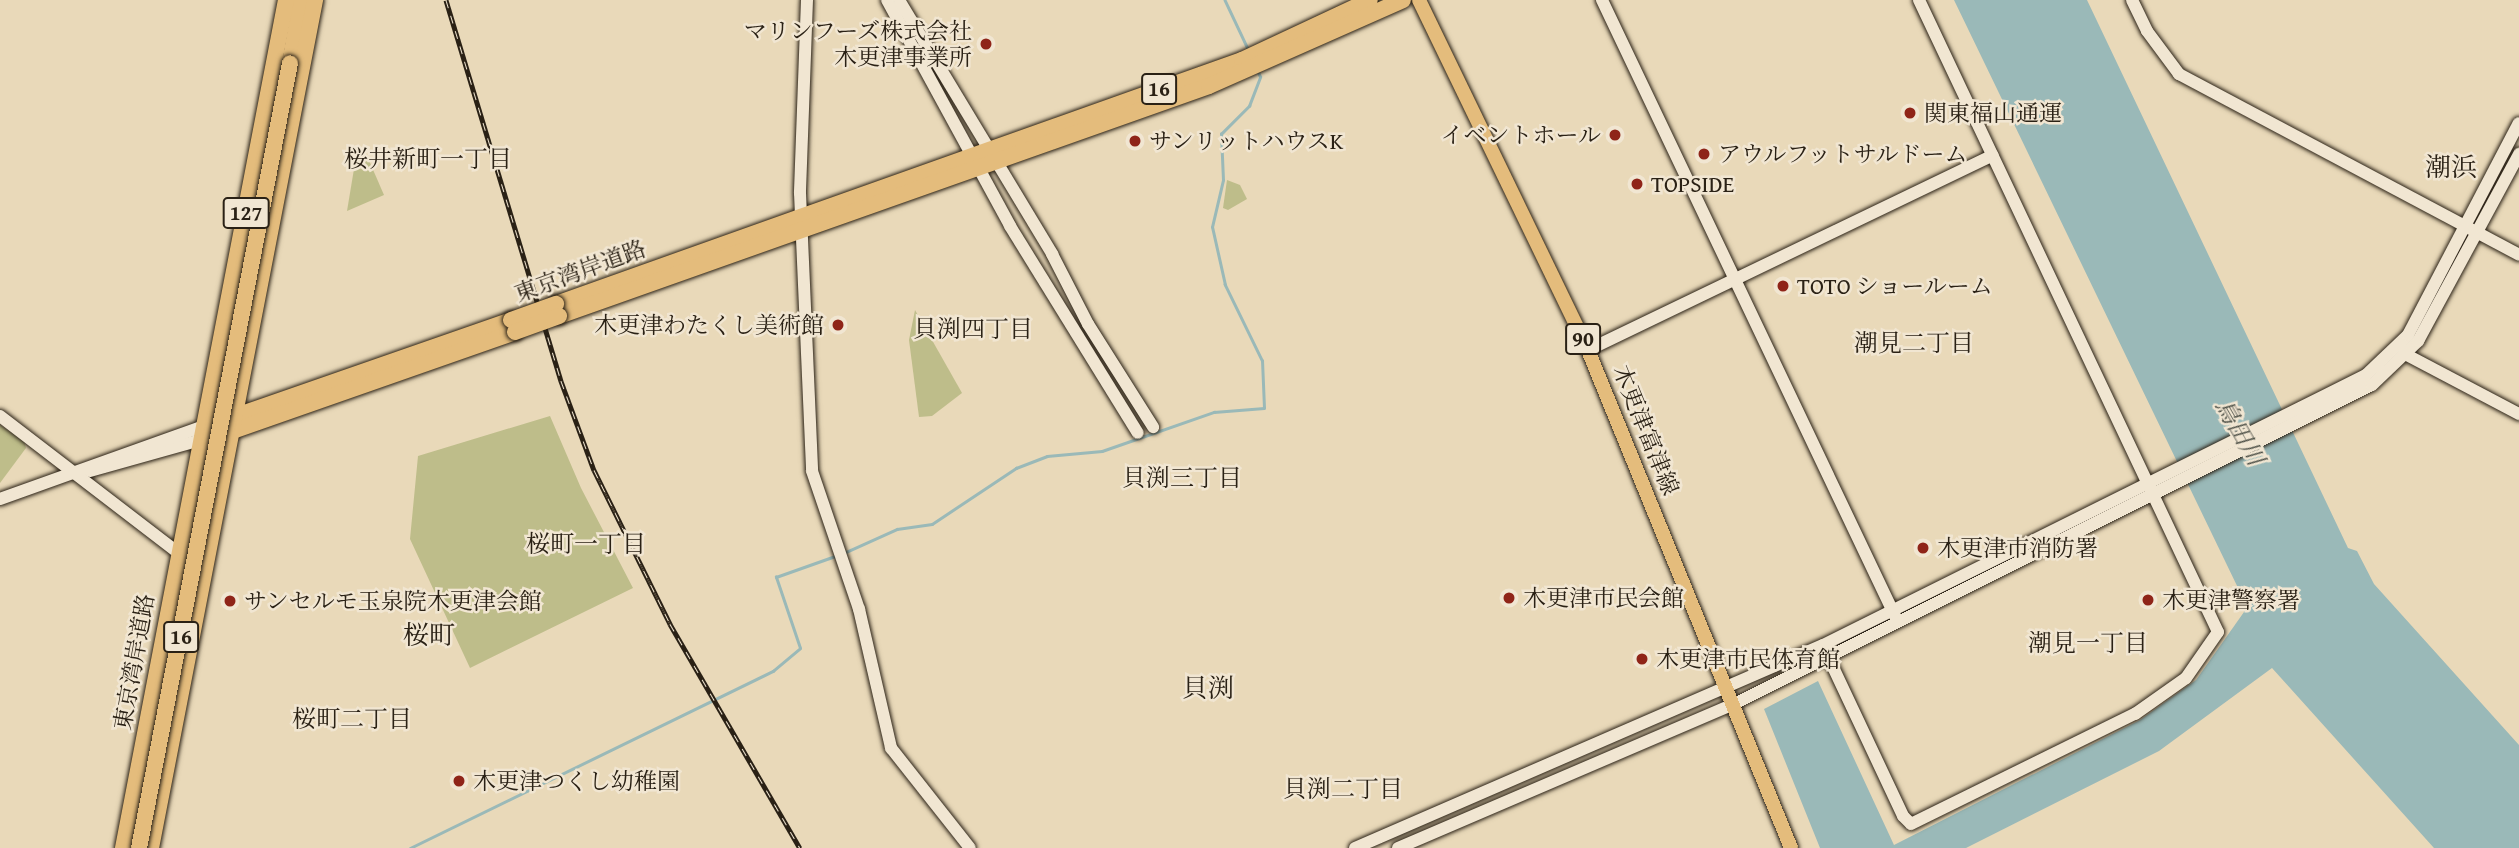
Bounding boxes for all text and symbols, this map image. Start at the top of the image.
place label: マリンフーズ株式会社 木更津事業所 [743,17,972,71]
marker: マリンフーズ株式会社 木更津事業所 [978,36,994,52]
road number: 16 [1140,72,1178,106]
place label: 関東福山通運 [1924,99,2062,127]
marker: 関東福山通運 [1902,105,1918,121]
place label: イベントホール [1440,121,1601,149]
place label: サンリットハウスK [1149,127,1347,155]
marker: イベントホール [1607,127,1623,143]
marker: サンリットハウスK [1127,133,1143,149]
place label: アウルフットサルドーム [1718,140,1971,168]
district label: 桜井新町一丁目 [344,145,512,173]
marker: アウルフットサルドーム [1696,146,1712,162]
district label: 潮浜 [2425,151,2477,183]
place label: TOPSIDE [1651,170,1734,198]
marker: TOPSIDE [1629,176,1645,192]
road number: 127 [222,196,270,230]
street label: 東京湾岸道路 [510,234,650,308]
place label: TOTO ショールーム [1797,272,1994,300]
marker: TOTO ショールーム [1775,278,1791,294]
place label: 木更津わたくし美術館 [594,311,824,339]
district label: 貝渕四丁目 [913,315,1033,343]
marker: 木更津わたくし美術館 [830,317,846,333]
road number: 90 [1564,322,1602,356]
district label: 潮見二丁目 [1854,329,1974,357]
street label: 木更津富津線 [1607,361,1685,499]
water label: 鳥田川 [2210,394,2270,470]
district label: 貝渕三丁目 [1122,464,1242,492]
district label: 桜町一丁目 [526,530,646,558]
place label: 木更津市消防署 [1937,534,2098,562]
marker: 木更津市消防署 [1915,540,1931,556]
place label: 木更津市民会館 [1523,584,1684,612]
place label: 木更津警察署 [2162,586,2300,614]
place label: サンセルモ玉泉院木更津会館 [244,587,543,615]
marker: 木更津市民会館 [1501,590,1517,606]
street label: 東京湾岸道路 [108,592,160,732]
marker: 木更津警察署 [2140,592,2156,608]
marker: サンセルモ玉泉院木更津会館 [222,593,238,609]
district label: 桜町 [403,619,455,651]
road number: 16 [162,620,200,654]
district label: 潮見一丁目 [2028,629,2148,657]
place label: 木更津市民体育館 [1656,645,1840,673]
marker: 木更津市民体育館 [1634,651,1650,667]
district label: 貝渕 [1182,672,1234,704]
district label: 桜町二丁目 [292,705,412,733]
place label: 木更津つくし幼稚園 [473,767,680,795]
marker: 木更津つくし幼稚園 [451,773,467,789]
district label: 貝渕二丁目 [1283,775,1403,803]

